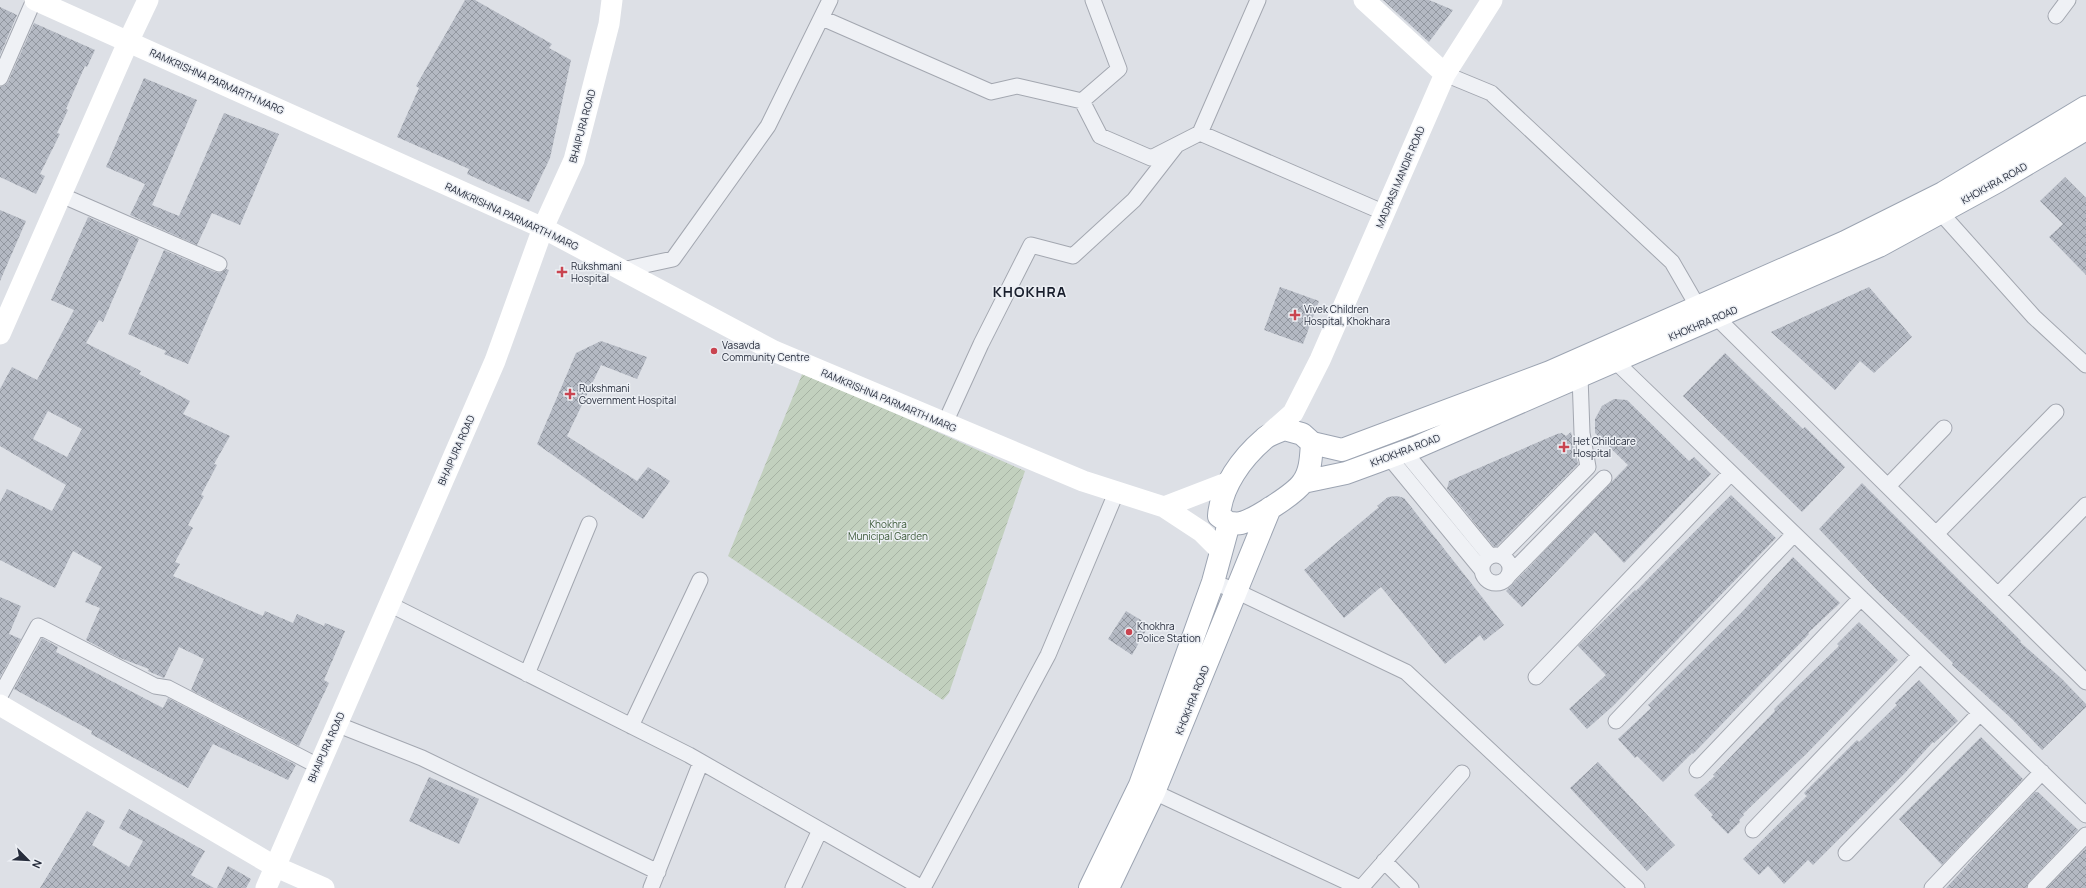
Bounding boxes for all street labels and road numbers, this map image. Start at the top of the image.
street label: RAMKRISHNA PARMARTH MARG [147,45,287,117]
street label: BHAIPURA ROAD [565,87,599,164]
street label: MADRASI MANDIR ROAD [1372,124,1428,230]
street label: KHOKHRA ROAD [1958,159,2030,207]
street label: RAMKRISHNA PARMARTH MARG [443,179,581,253]
street label: KHOKHRA ROAD [1666,302,1740,344]
street label: RAMKRISHNA PARMARTH MARG [819,365,959,435]
street label: BHAIPURA ROAD [434,412,478,487]
street label: KHOKHRA ROAD [1368,430,1442,470]
street label: KHOKHRA ROAD [1172,663,1212,737]
street label: BHAIPURA ROAD [304,709,348,784]

